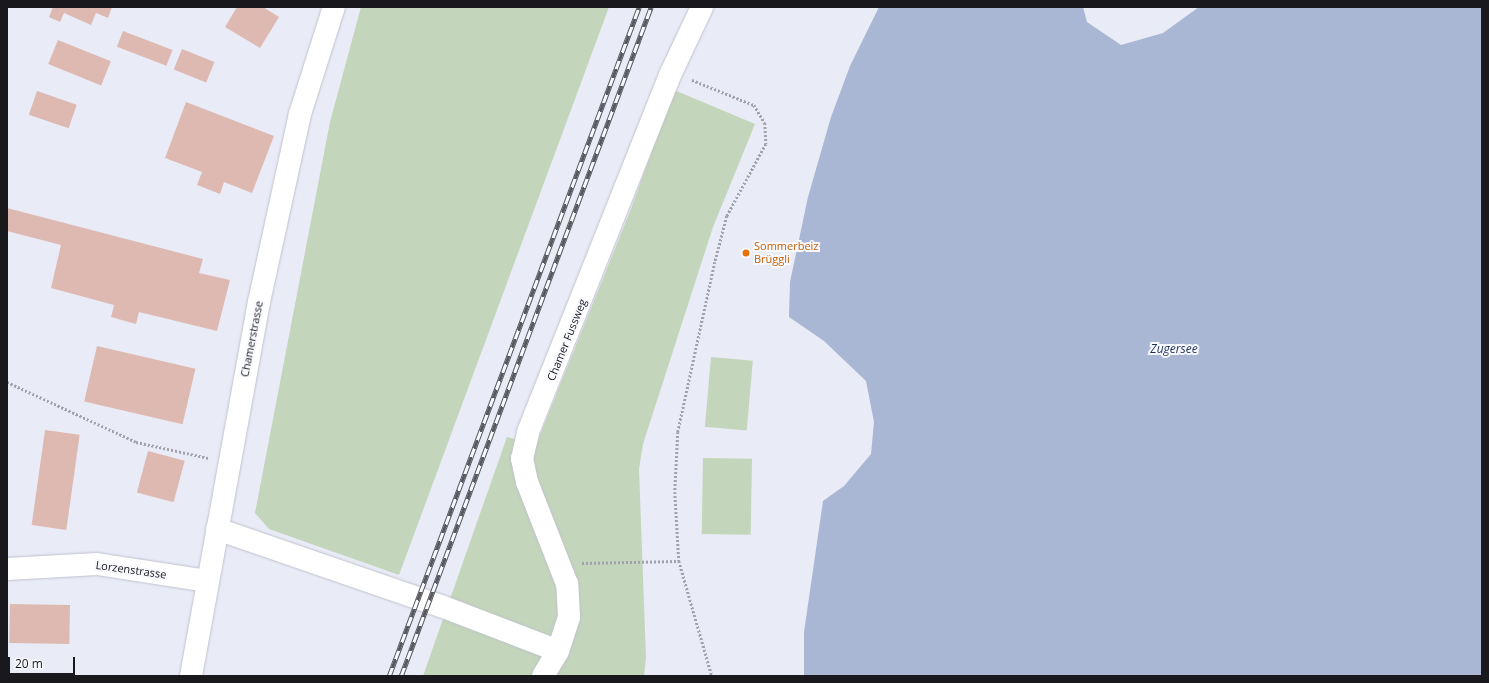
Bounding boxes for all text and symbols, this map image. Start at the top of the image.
place label: Sommerbeiz Brüggli [754,240,819,266]
marker: Sommerbeiz Brüggli [741,248,751,258]
street label: Chamer Fussweg [545,297,589,383]
street label: Chamerstrasse [238,300,266,378]
water label: Zugersee [1150,342,1198,356]
street label: Lorzenstrasse [95,558,167,582]
scale bar [10,649,77,675]
text: 20 m [15,655,43,672]

